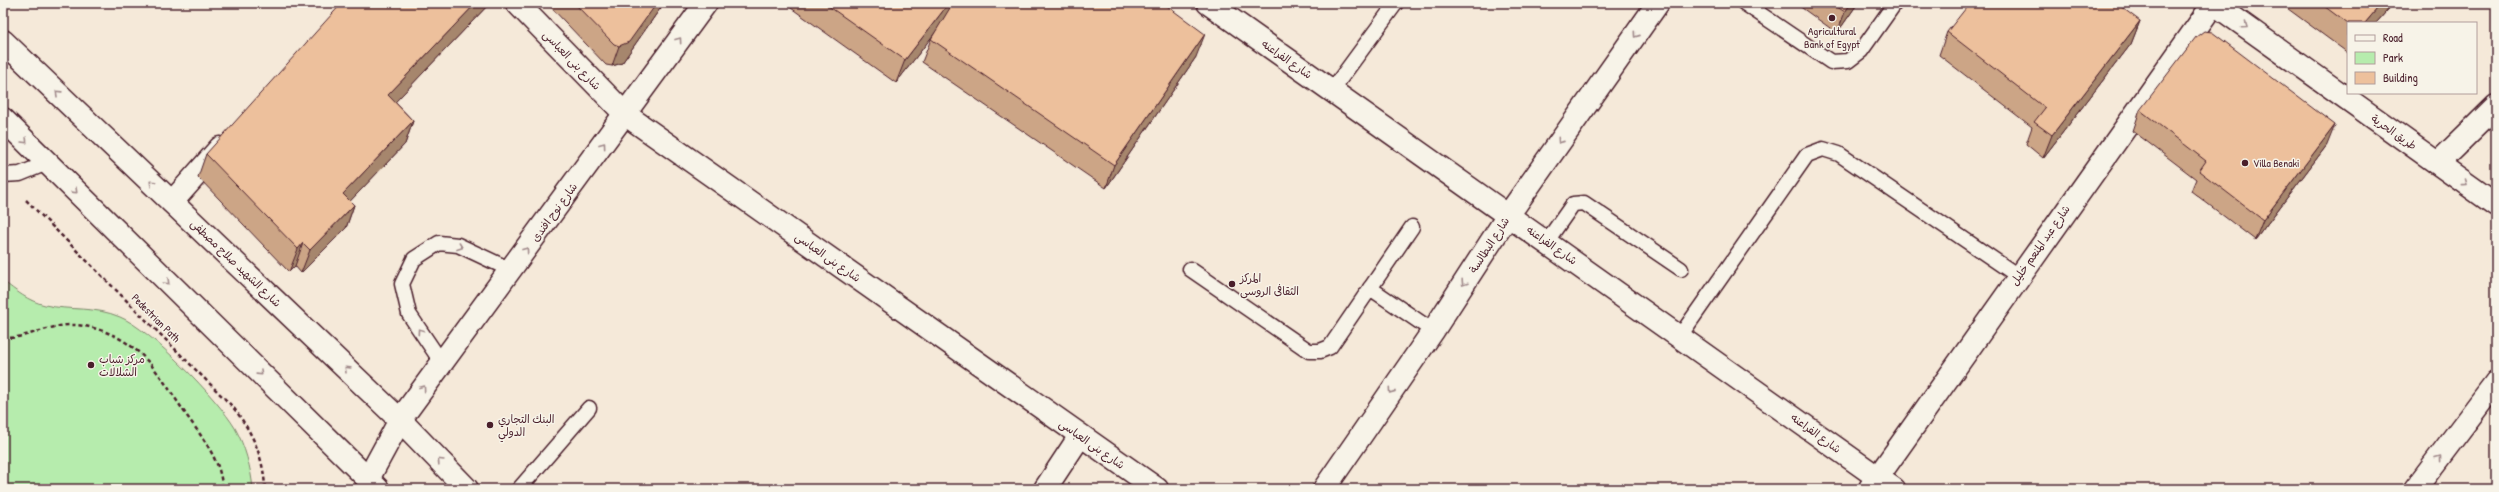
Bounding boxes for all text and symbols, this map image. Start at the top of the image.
marker: Agricultural Bank of Egypt [1827,13,1837,23]
one-way arrow [2241,21,2248,29]
legend [2347,22,2477,94]
place label: Agricultural Bank of Egypt [1804,24,1860,51]
street label: شارع بنى العباسى [539,27,604,94]
text: Road [2383,29,2403,46]
one-way arrow [1633,31,1640,38]
street label: شارع الفراعنه [1258,36,1315,83]
one-way arrow [674,38,681,45]
text: Park [2383,49,2403,66]
text: Building [2383,69,2418,86]
one-way arrow [55,90,63,98]
street label: طريق الحرية [2369,111,2419,153]
one-way arrow [20,136,28,144]
one-way arrow [1557,137,1565,144]
one-way arrow [598,143,605,150]
place label: Villa Benaki [2253,156,2300,170]
marker: Villa Benaki [2240,158,2250,168]
one-way arrow [2461,178,2468,185]
one-way arrow [149,180,157,188]
street label: شارع نوح افندى [528,180,582,245]
one-way arrow [70,186,78,194]
street label: شارع عبد المنعم خليل [2007,202,2075,289]
street label: شارع البطالسة [1466,214,1514,277]
street label: شارع الشهيد صلاح مصطفى [186,216,284,311]
street label: شارع الفراعنه [1523,222,1580,269]
street label: شارع بنى العباسى [791,229,864,286]
one-way arrow [457,243,464,251]
one-way arrow [521,248,528,255]
place label: المركز الثقافى الروسى [1239,271,1299,299]
one-way arrow [162,277,170,285]
marker: المركز الثقافى الروسى [1227,279,1237,289]
one-way arrow [1461,279,1469,286]
street label: Pedestrian Path [129,291,183,345]
one-way arrow [417,328,425,335]
place label: مركز شباب الشلالات [99,352,145,379]
marker: مركز شباب الشلالات [86,360,96,370]
one-way arrow [344,366,352,374]
one-way arrow [255,368,263,376]
one-way arrow [419,386,426,393]
one-way arrow [1388,387,1396,394]
street label: شارع الفراعنه [1787,410,1844,458]
place label: البنك التجاري الدولي [498,412,555,443]
street label: شارع بنى العباسى [1055,416,1128,473]
marker: البنك التجاري الدولي [485,420,495,430]
one-way arrow [2434,455,2441,462]
one-way arrow [437,458,444,466]

